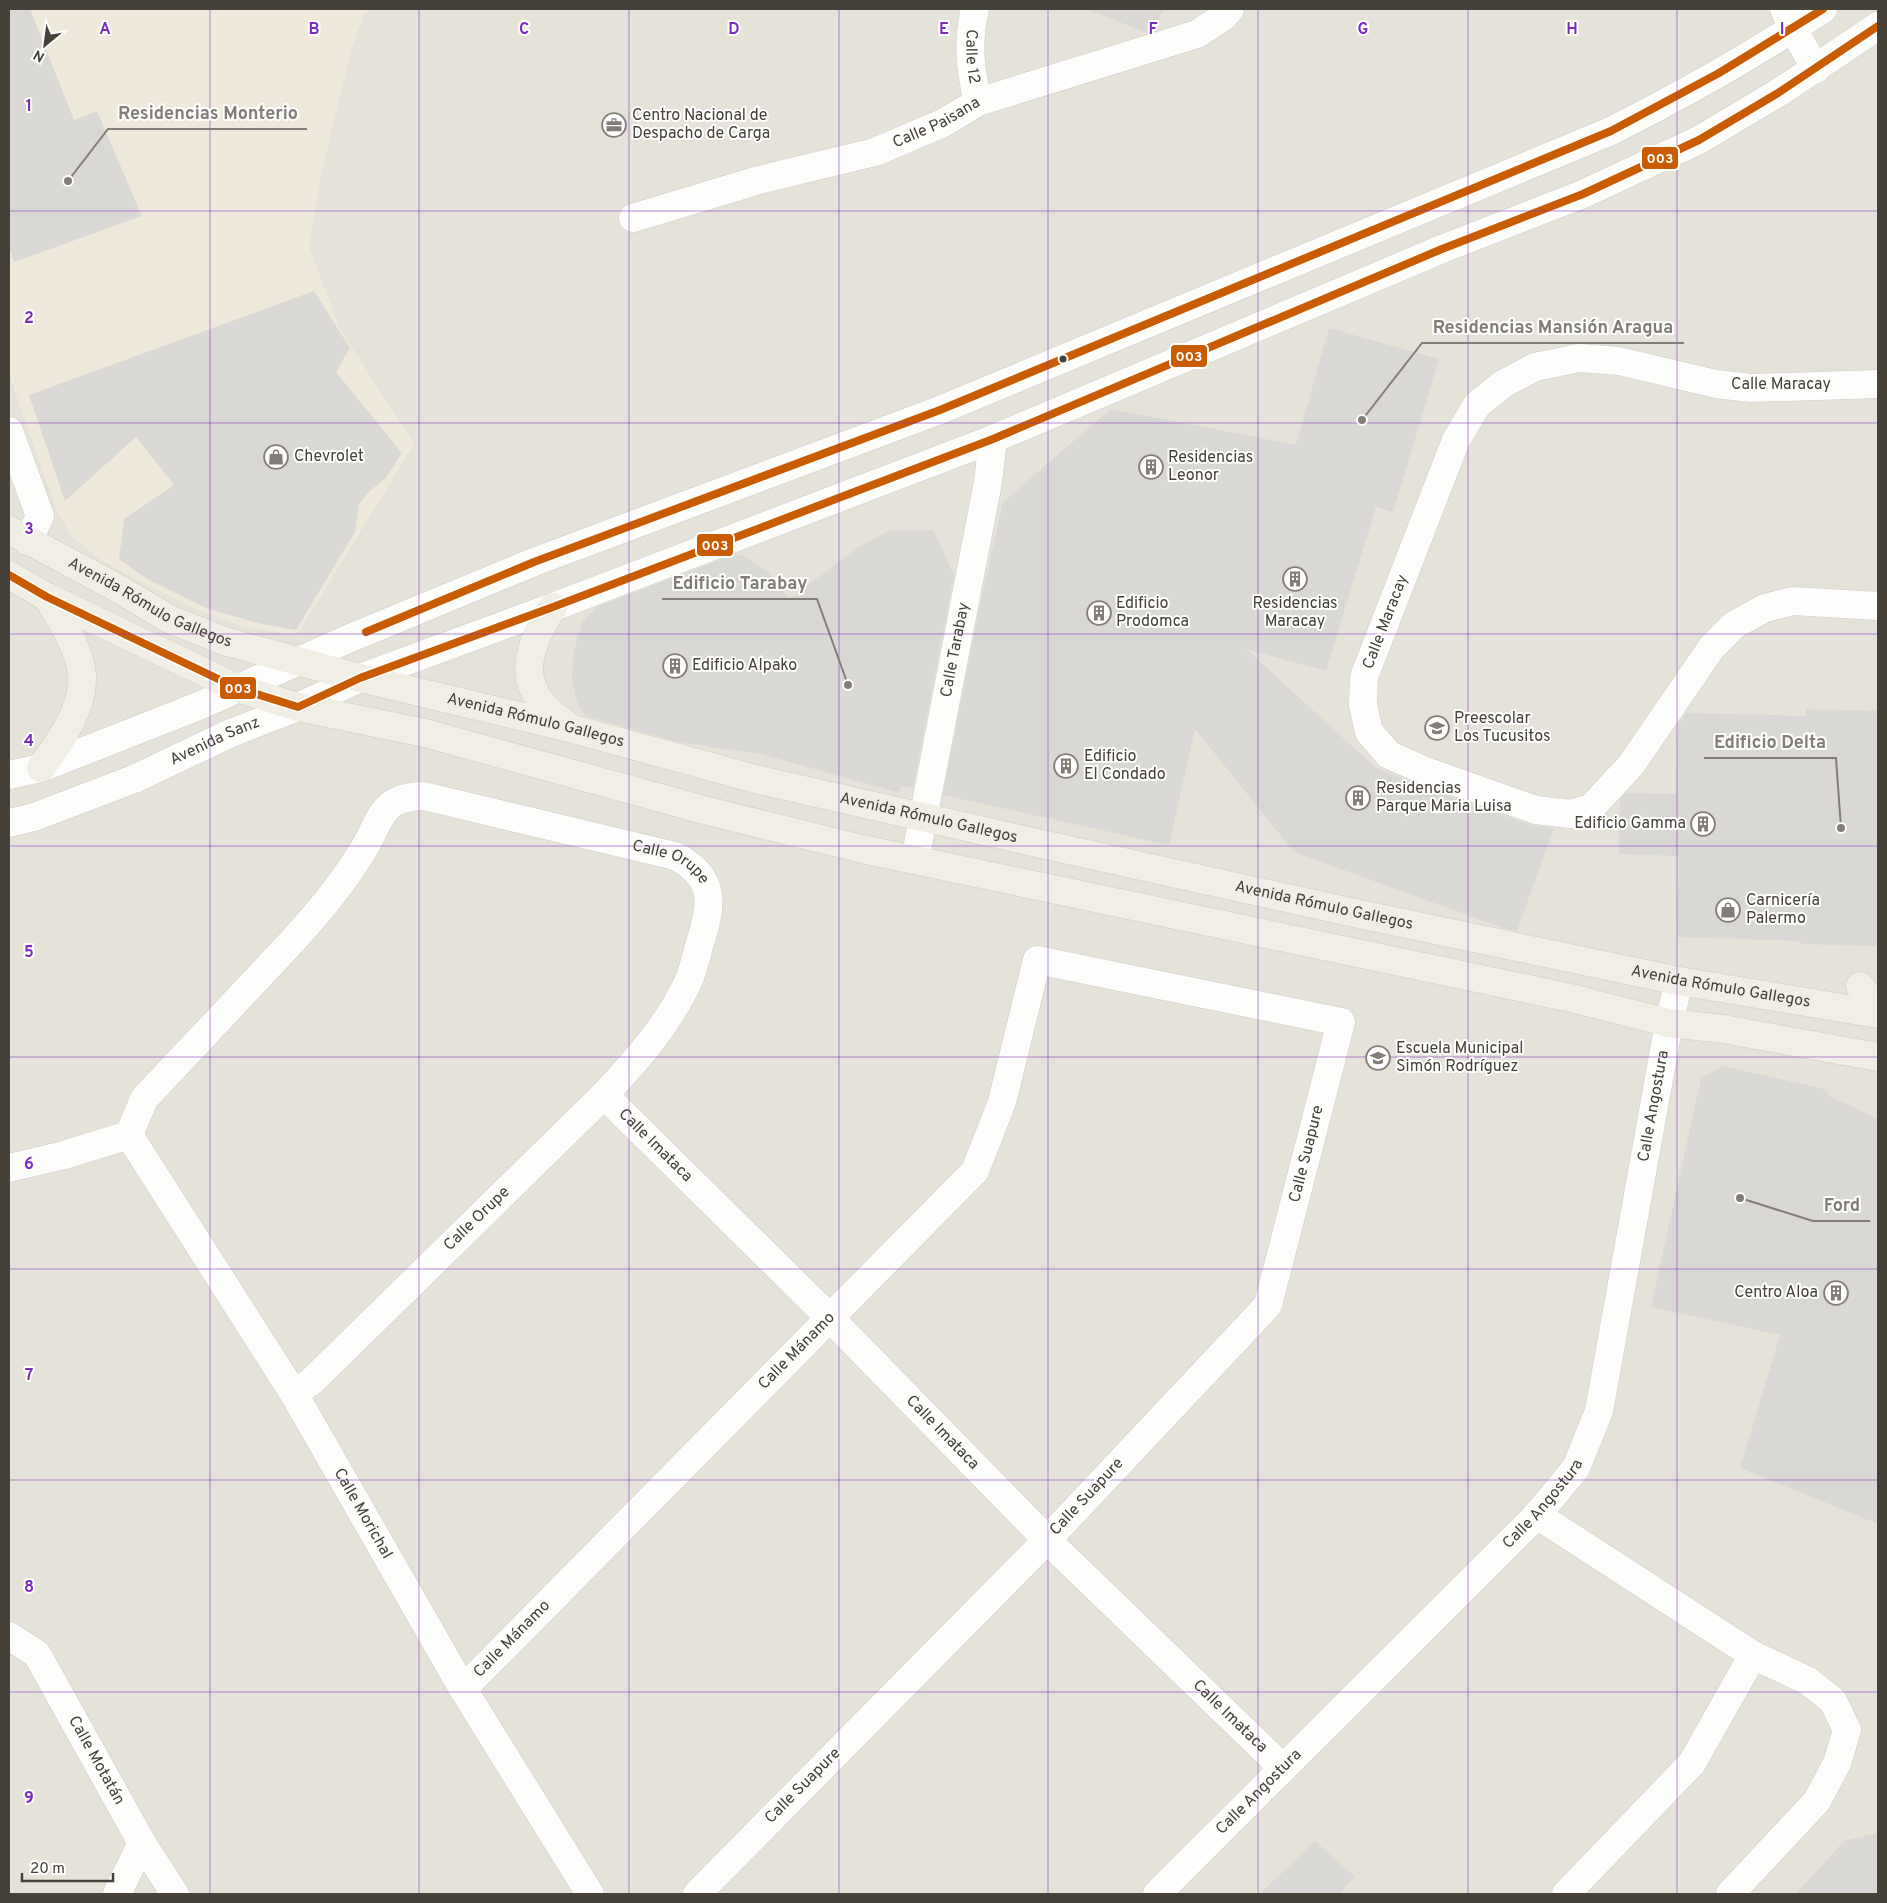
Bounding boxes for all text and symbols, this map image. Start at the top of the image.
north arrow [20,20,70,70]
text: A [99,20,111,40]
text: B [308,20,320,40]
text: C [519,20,529,40]
text: D [728,20,740,40]
text: E [939,20,949,40]
text: F [1148,20,1158,40]
text: G [1358,20,1368,40]
text: H [1566,20,1578,40]
text: I [1780,20,1784,40]
street label: Calle 12 [960,28,984,86]
text: N [31,45,48,65]
street label: Calle Paisana [890,93,984,153]
callout: Residencias Monterio [108,96,307,129]
text: 1 [26,97,32,117]
text: Residencias Monterio [118,103,298,126]
place label: Centro Nacional de Despacho de Carga [632,106,770,144]
office icon: Centro Nacional de Despacho de Carga [601,112,627,138]
line badge: 003 [1641,146,1679,170]
text: 003 [1647,151,1673,168]
text: 2 [24,309,34,329]
callout: Residencias Mansión Aragua [1422,310,1684,343]
text: Residencias Mansión Aragua [1433,317,1673,340]
line badge: 003 [1170,344,1208,368]
text: 003 [1176,349,1202,366]
unlabelled marker [1058,354,1068,364]
street label: Calle Maracay [1731,375,1831,395]
shop icon: Chevrolet [263,444,289,470]
place label: Chevrolet [294,447,364,467]
place label: Residencias Leonor [1168,448,1253,486]
building icon: Residencias Leonor [1138,454,1164,480]
text: 3 [24,520,34,540]
line badge: 003 [696,533,734,557]
text: 003 [702,538,728,555]
street label: Avenida Rómulo Gallegos [64,553,234,653]
callout: Edificio Tarabay [662,566,817,599]
building icon: Residencias Maracay [1282,566,1308,592]
street label: Calle Maracay [1359,572,1413,672]
text: Edificio Tarabay [673,573,807,596]
place label: Edificio Prodomca [1116,594,1189,632]
place label: Residencias Maracay [1252,594,1338,632]
building icon: Edificio Prodomca [1086,600,1112,626]
street label: Calle Tarabay [937,601,975,699]
building icon: Edificio Alpako [662,653,688,679]
place label: Edificio Alpako [692,656,797,676]
line badge: 003 [219,676,257,700]
text: 003 [225,681,251,698]
street label: Avenida Rómulo Gallegos [445,689,626,753]
place label: Preescolar Los Tucusitos [1454,709,1551,747]
street label: Avenida Sanz [167,713,263,770]
school or university icon: Preescolar Los Tucusitos [1424,715,1450,741]
callout: Edificio Delta [1704,725,1836,758]
text: 4 [24,732,34,752]
text: Edificio Delta [1714,732,1826,755]
place label: Edificio El Condado [1084,747,1166,785]
building icon: Edificio El Condado [1053,753,1079,779]
place label: Residencias Parque Maria Luisa [1376,779,1512,817]
building icon: Residencias Parque Maria Luisa [1345,785,1371,811]
street label: Avenida Rómulo Gallegos [838,789,1019,848]
building icon: Edificio Gamma [1690,811,1716,837]
place label: Edificio Gamma [1574,814,1686,834]
street label: Calle Orupe [630,836,713,888]
street label: Avenida Rómulo Gallegos [1233,877,1415,935]
place label: Carnicería Palermo [1746,891,1820,929]
shop icon: Carnicería Palermo [1715,897,1741,923]
text: 5 [24,943,34,963]
street label: Avenida Rómulo Gallegos [1629,961,1812,1013]
place label: Escuela Municipal Simón Rodríguez [1396,1039,1523,1077]
school or university icon: Escuela Municipal Simón Rodríguez [1365,1045,1391,1071]
street label: Calle Angostura [1634,1049,1674,1164]
street label: Calle Suapure [1285,1103,1329,1205]
street label: Calle Imataca [614,1104,697,1187]
text: 6 [24,1155,34,1175]
street label: Calle Orupe [440,1183,514,1255]
callout: Ford [1813,1188,1870,1221]
text: Ford [1824,1195,1860,1218]
building icon: Centro Aloa [1823,1280,1849,1306]
place label: Centro Aloa [1734,1283,1818,1303]
street label: Calle Mánamo [754,1308,840,1394]
text: 7 [25,1366,33,1386]
street label: Calle Imataca [901,1391,983,1474]
street label: Calle Suapure [1046,1454,1128,1540]
street label: Calle Angostura [1499,1457,1588,1553]
street label: Calle Morichal [329,1465,396,1563]
text: 8 [24,1578,34,1598]
street label: Calle Mánamo [469,1596,555,1682]
street label: Calle Imataca [1188,1676,1271,1757]
street label: Calle Motatán [63,1712,129,1808]
street label: Calle Suapure [761,1744,845,1828]
street label: Calle Angostura [1212,1745,1306,1839]
text: 9 [24,1789,34,1809]
scale bar [22,1850,114,1882]
text: 20 m [30,1860,65,1879]

